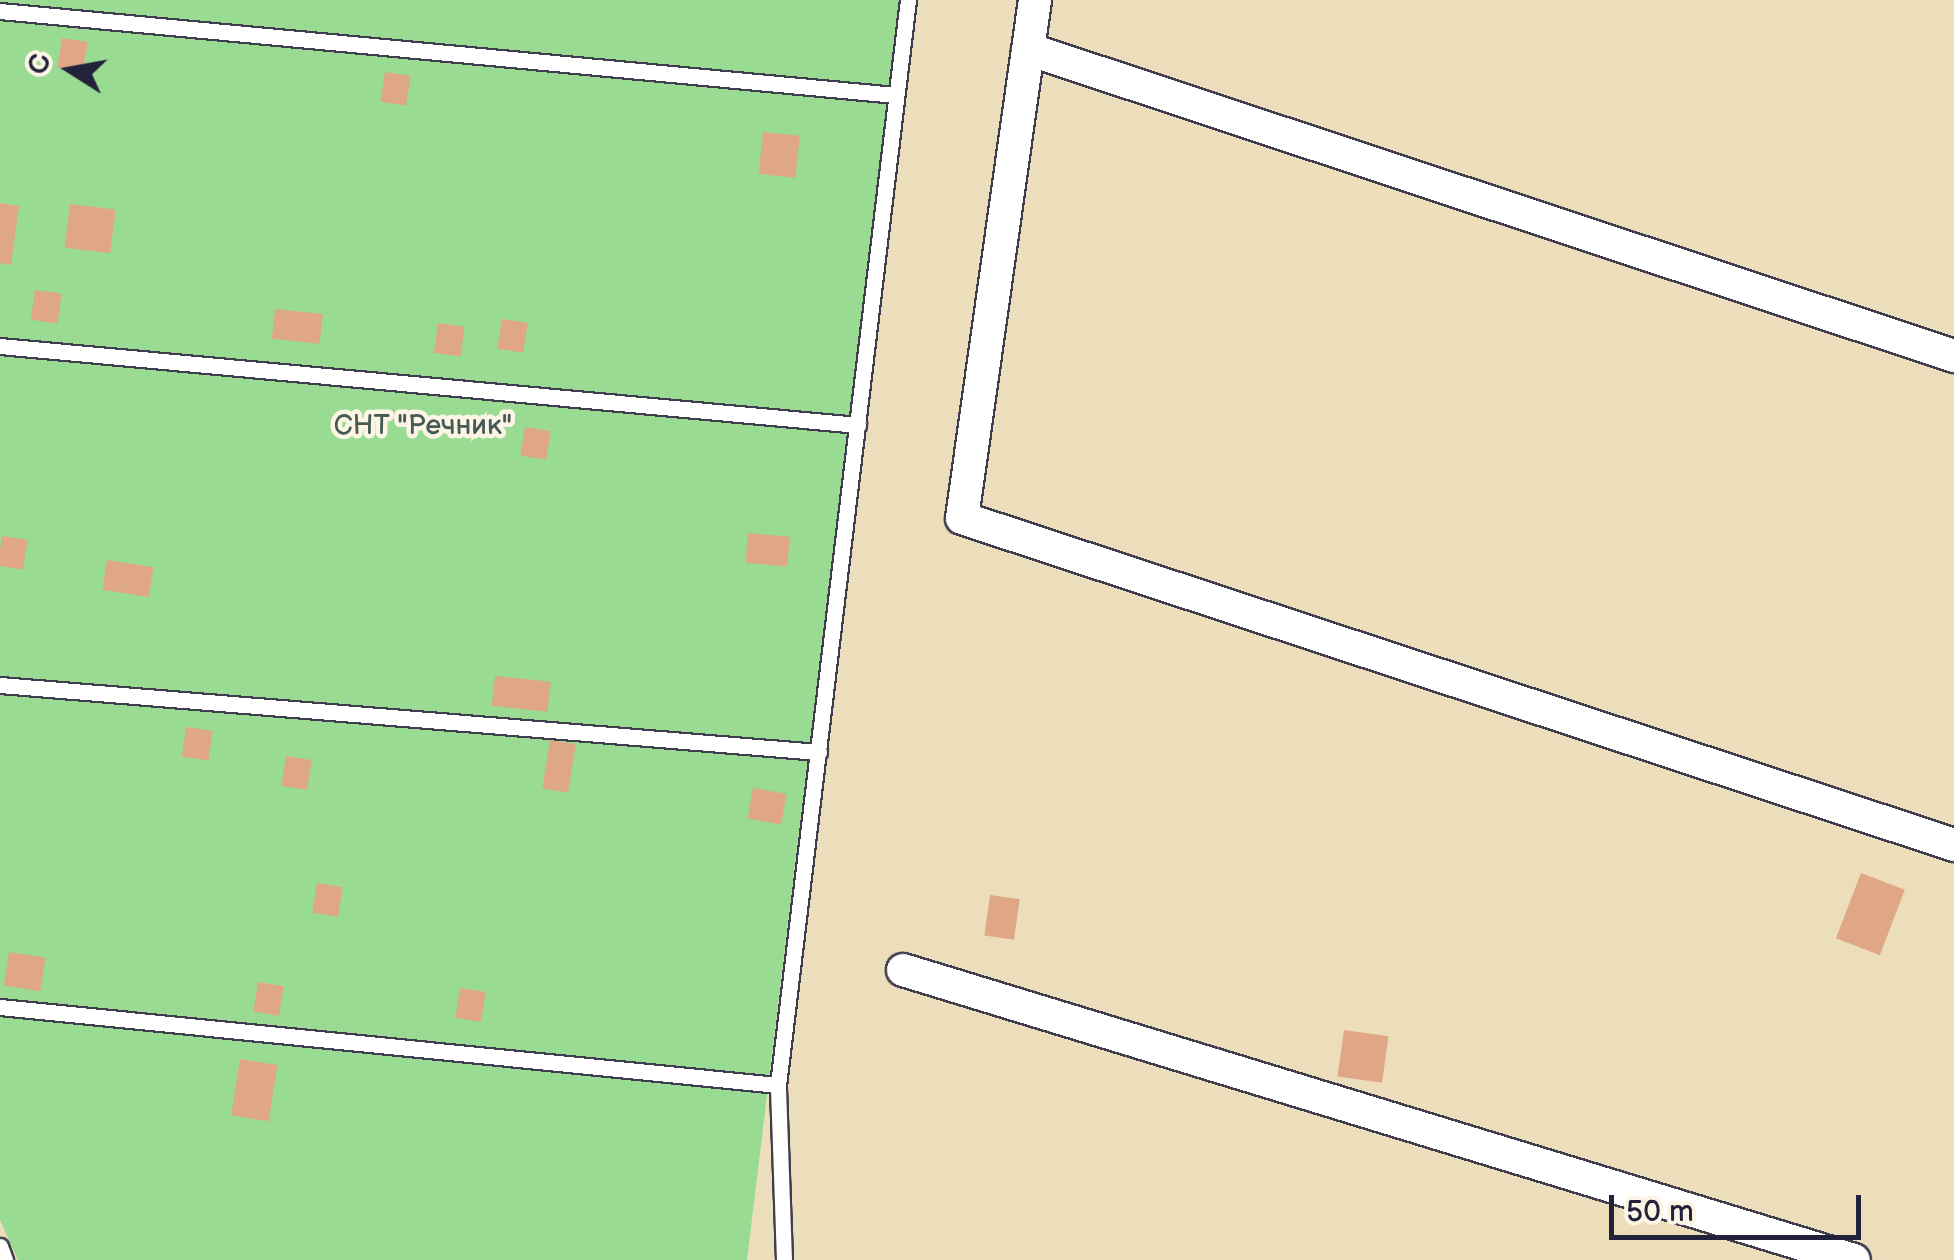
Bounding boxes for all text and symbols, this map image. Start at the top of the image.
north arrow [20,20,120,120]
text: С [22,51,58,77]
park label: СНТ "Речник" [334,409,512,443]
scale bar [1614,1175,1866,1237]
text: 50 m [1626,1194,1694,1230]

